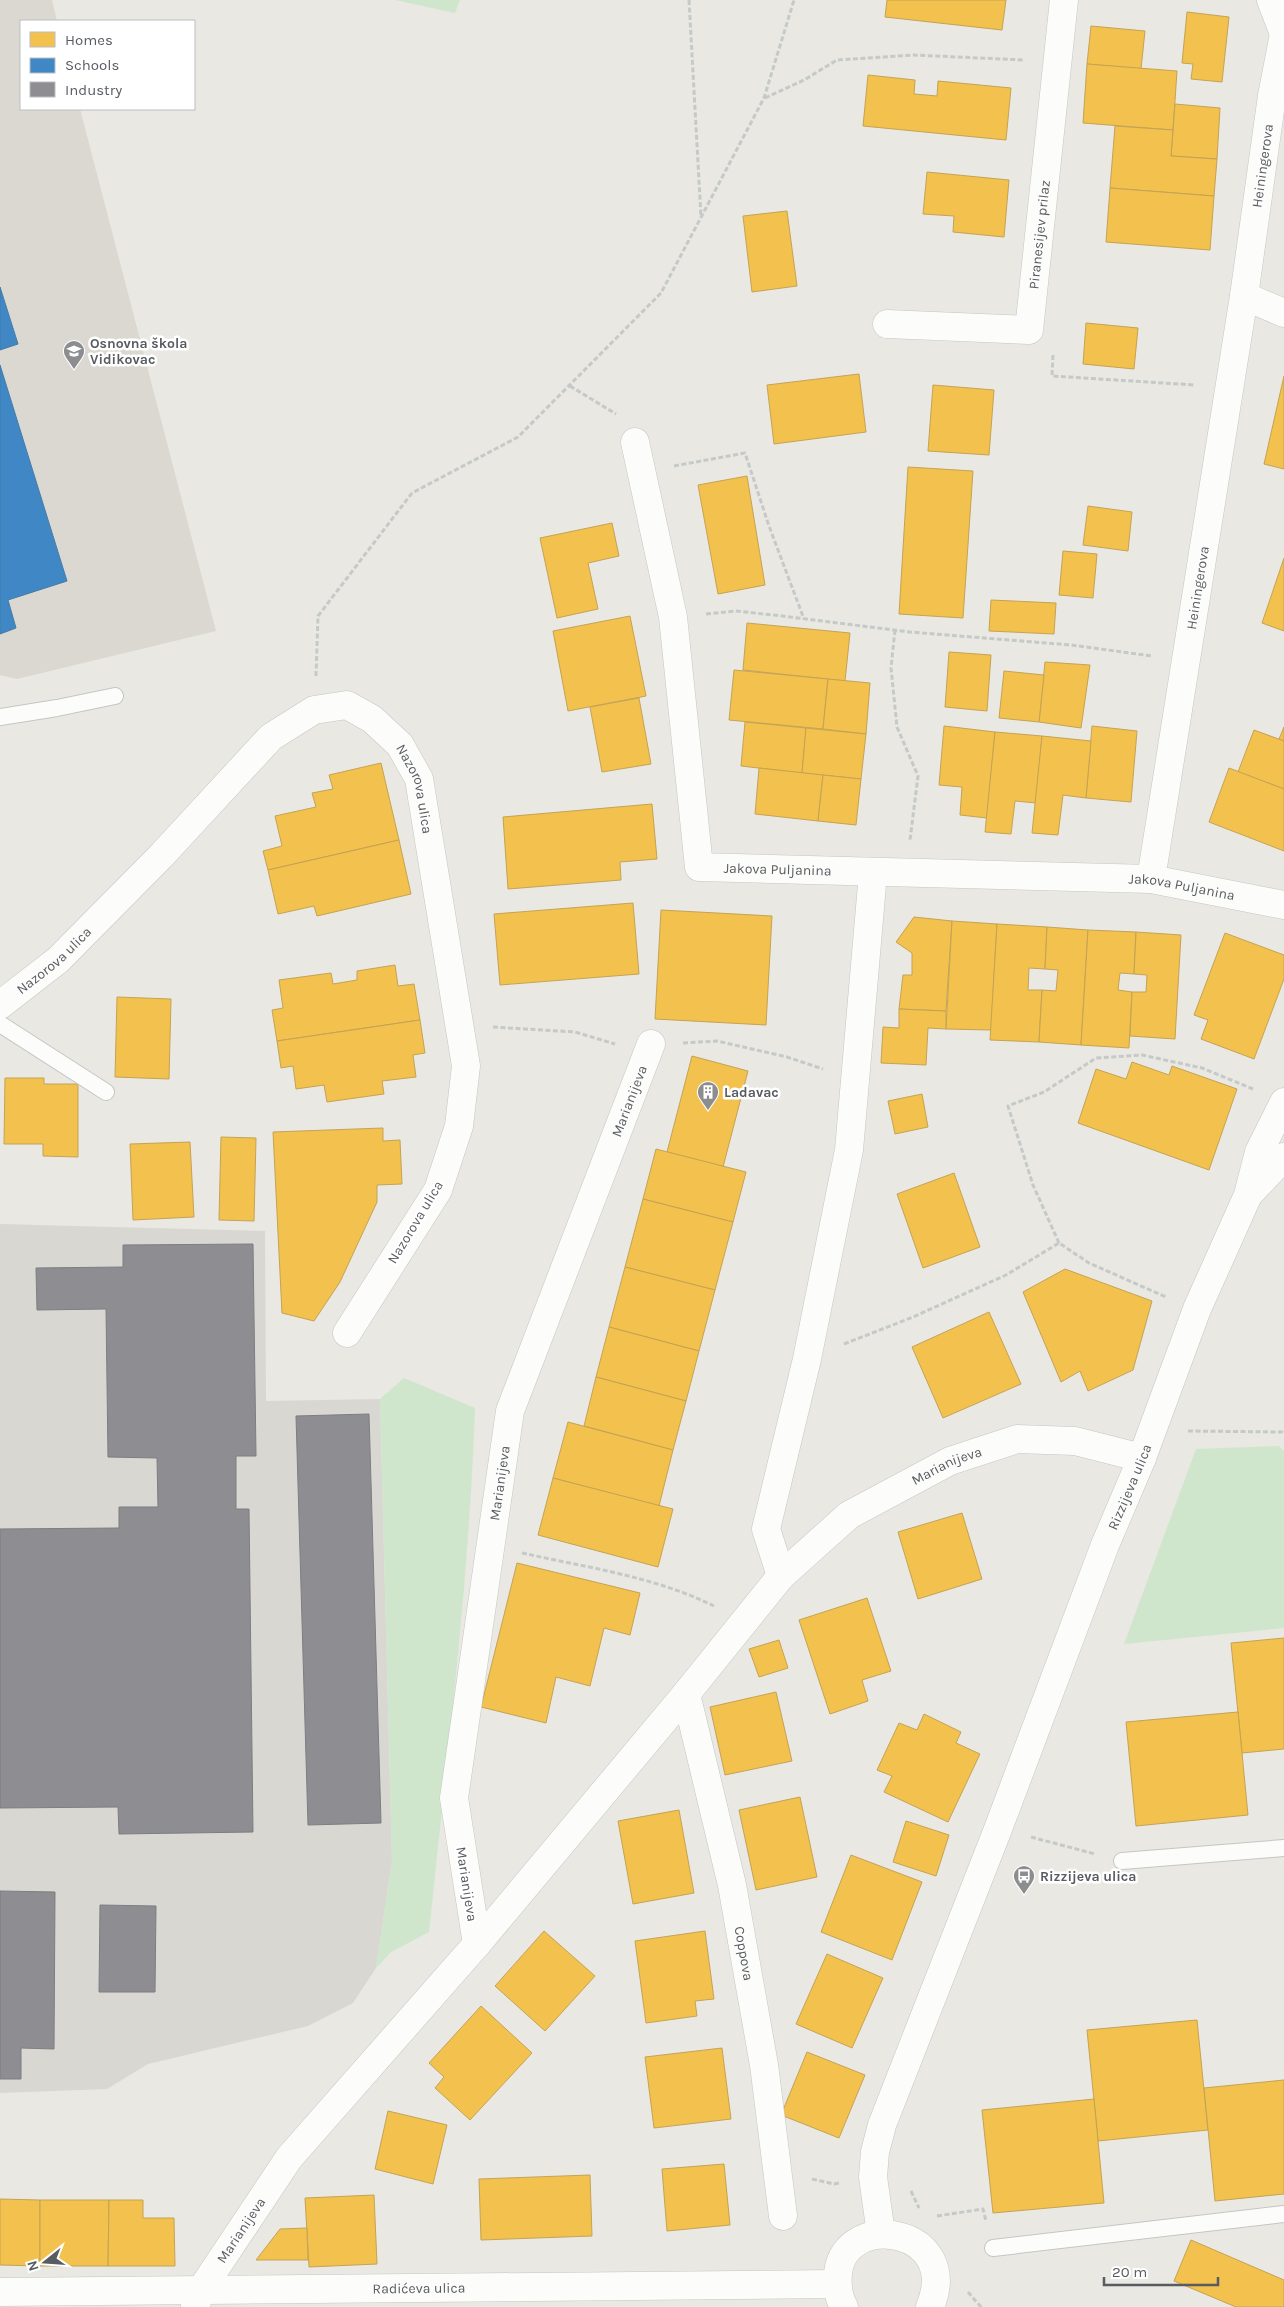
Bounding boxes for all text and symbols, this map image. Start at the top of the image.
legend [20,20,195,110]
text: Homes [65,31,113,49]
text: Schools [65,56,119,74]
text: Industry [65,81,122,99]
street label: Heiningerova [1248,123,1277,209]
street label: Piranesijev prilaz [1025,179,1054,290]
place label: Osnovna škola Vidikovac [90,335,187,368]
school or university icon: Osnovna škola Vidikovac [62,339,86,370]
street label: Heiningerova [1183,545,1213,631]
street label: Nazorova ulica [392,741,436,835]
street label: Jakova Puljanina [723,860,832,880]
street label: Jakova Puljanina [1128,870,1236,904]
street label: Nazorova ulica [13,923,95,998]
street label: Marianijeva [608,1063,651,1139]
building icon: Ladavac [696,1080,720,1111]
place label: Ladavac [724,1084,779,1101]
street label: Nazorova ulica [384,1178,447,1267]
street label: Rizzijeva ulica [1104,1442,1155,1533]
street label: Marianijeva [909,1443,984,1489]
street label: Marianijeva [486,1445,514,1522]
street label: Marianijeva [452,1845,481,1923]
bus stop icon: Rizzijeva ulica [1012,1864,1036,1895]
place label: Rizzijeva ulica [1040,1868,1136,1885]
street label: Coppova [730,1925,757,1982]
street label: Marianijeva [213,2194,269,2267]
north arrow [20,2237,70,2287]
scale bar [1104,2254,1218,2286]
text: N [23,2258,43,2273]
text: 20 m [1112,2263,1147,2281]
street label: Radićeva ulica [372,2280,465,2297]

